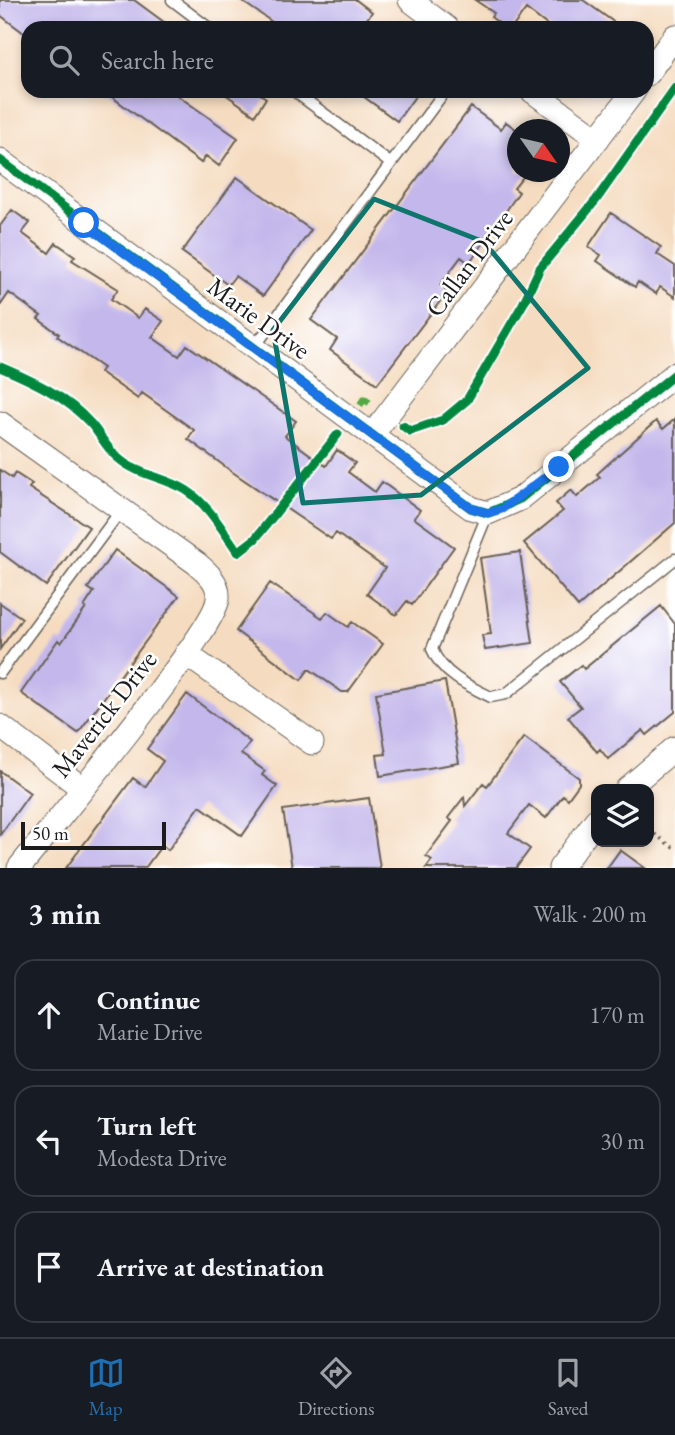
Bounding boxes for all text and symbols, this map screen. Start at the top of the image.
search box [21,21,654,98]
icon: search [45,41,83,79]
text: Search here [101,43,214,77]
north arrow [507,119,570,182]
street label: Callan Drive [417,202,521,324]
route start [68,207,99,238]
street label: Marie Drive [201,269,317,367]
route end [543,451,574,482]
street label: Maverick Drive [44,644,164,784]
map controls [591,784,654,847]
button: layers [591,784,654,847]
scale bar [21,819,166,851]
text: 50 m [32,821,69,846]
text: 3 min [28,894,101,933]
text: Walk · 200 m [533,899,647,929]
text: Continue [97,983,200,1017]
icon: ahead [30,996,68,1034]
text: 170 m [589,1000,645,1030]
text: Marie Drive [97,1017,202,1047]
text: Turn left [97,1109,196,1143]
icon: left [30,1122,68,1160]
text: 30 m [600,1126,645,1156]
text: Modesta Drive [97,1143,227,1173]
icon: arrive [30,1248,68,1286]
text: Arrive at destination [97,1250,324,1284]
tab: Map [87,1354,125,1421]
tab: Directions [298,1354,374,1421]
tab: Saved [548,1354,588,1421]

